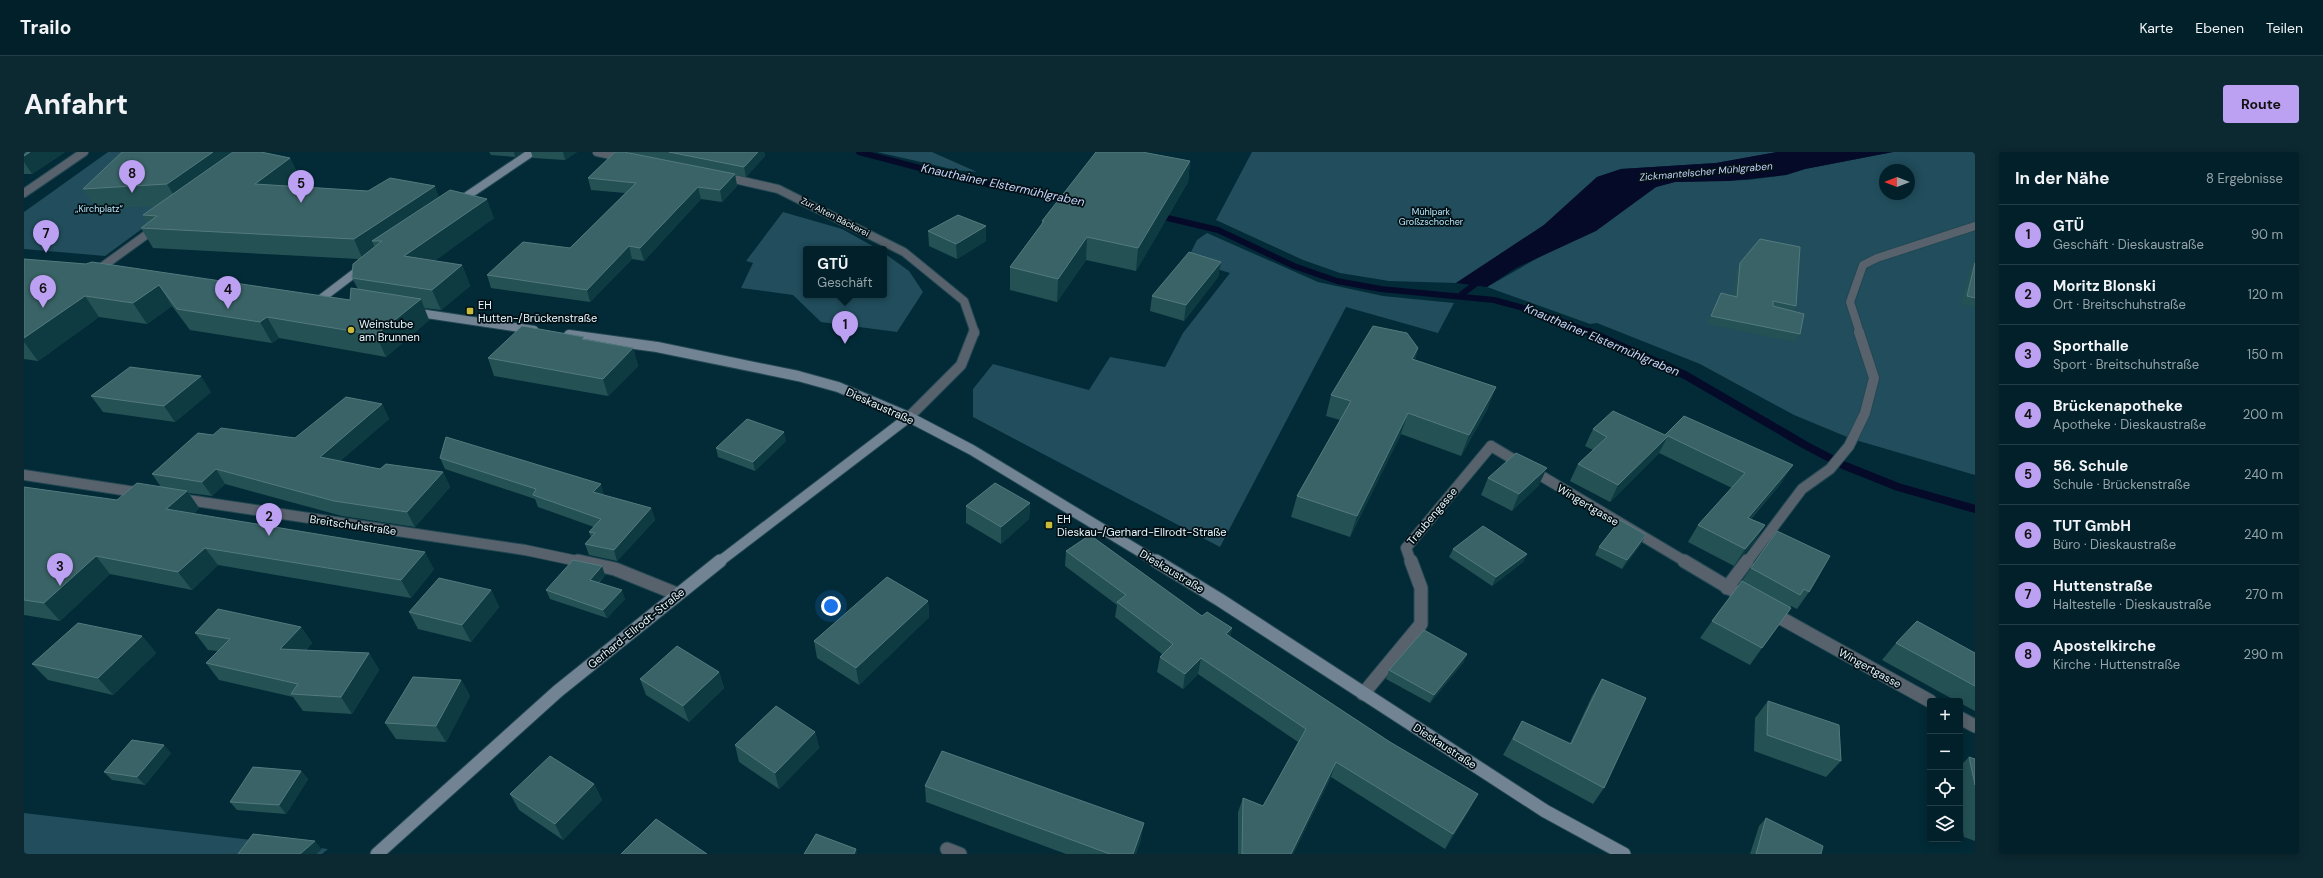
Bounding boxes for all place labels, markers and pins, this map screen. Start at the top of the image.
pin: 8 [119,160,145,193]
pin: 5 [288,170,314,203]
pin: 7 [33,220,59,253]
pin: 6 [30,275,56,308]
pin: 4 [215,276,241,309]
place label: EH Hutten-/Brückenstraße [478,298,597,325]
marker: EH Hutten-/Brückenstraße [465,306,475,316]
pin: 1 [832,311,858,344]
place label: Weinstube am Brunnen [359,317,420,344]
marker: Weinstube am Brunnen [346,325,356,335]
pin: 2 [256,503,282,536]
place label: EH Dieskau-/Gerhard-Ellrodt-Straße [1057,512,1227,539]
marker: EH Dieskau-/Gerhard-Ellrodt-Straße [1044,520,1054,530]
pin: 3 [47,553,73,586]

